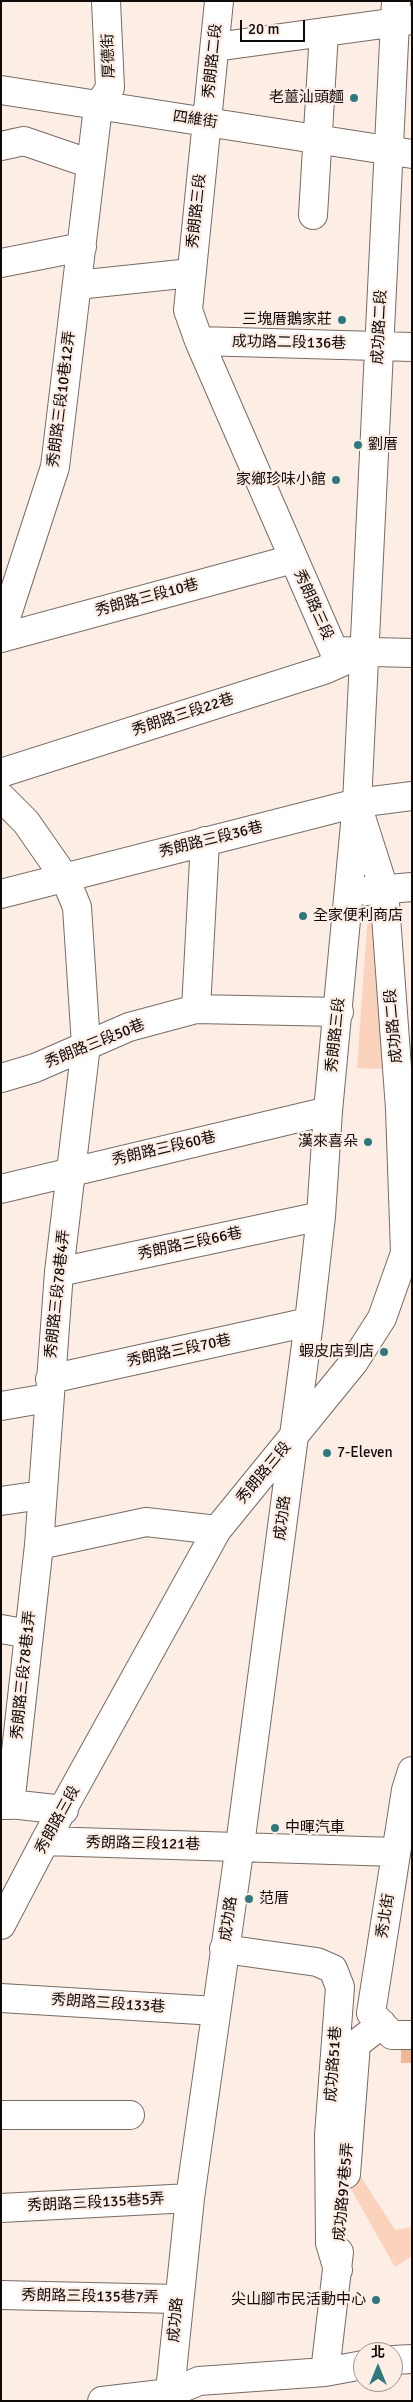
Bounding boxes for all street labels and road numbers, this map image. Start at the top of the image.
street label: 秀朗路二段 [200,23,226,99]
street label: 厚德街 [99,33,119,79]
street label: 四維街 [171,108,219,132]
street label: 秀朗路三段 [184,173,210,249]
street label: 成功路二段 [369,289,391,365]
street label: 秀朗路三段10巷12弄 [45,330,79,468]
street label: 成功路二段136巷 [232,333,346,353]
street label: 秀朗路三段 [290,567,336,643]
street label: 秀朗路三段10巷 [93,576,201,620]
street label: 秀朗路三段22巷 [130,690,236,740]
street label: 秀朗路三段36巷 [157,818,265,862]
street label: 成功路二段 [382,988,406,1064]
street label: 秀朗路三段 [323,997,349,1073]
street label: 秀朗路三段50巷 [42,1016,148,1072]
street label: 秀朗路三段60巷 [110,1128,218,1170]
street label: 秀朗路三段66巷 [136,1224,244,1264]
street label: 秀朗路三段78巷4弄 [42,1229,74,1359]
street label: 秀朗路三段70巷 [125,1331,233,1371]
street label: 秀朗路三段 [233,1438,295,1508]
street label: 成功路 [271,1495,295,1541]
street label: 秀朗路三段78巷1弄 [8,1610,40,1740]
street label: 秀朗路三段 [32,1783,84,1857]
street label: 秀朗路三段121巷 [86,1834,200,1854]
street label: 秀北街 [374,1892,398,1940]
street label: 成功路 [217,1895,241,1943]
street label: 秀朗路三段133巷 [50,1991,166,2017]
street label: 成功路51巷 [322,2025,346,2103]
street label: 成功路97巷5弄 [331,2142,357,2242]
street label: 秀朗路三段135巷5弄 [27,2190,165,2216]
street label: 秀朗路三段135巷7弄 [21,2287,159,2307]
street label: 成功路 [165,2297,187,2343]

